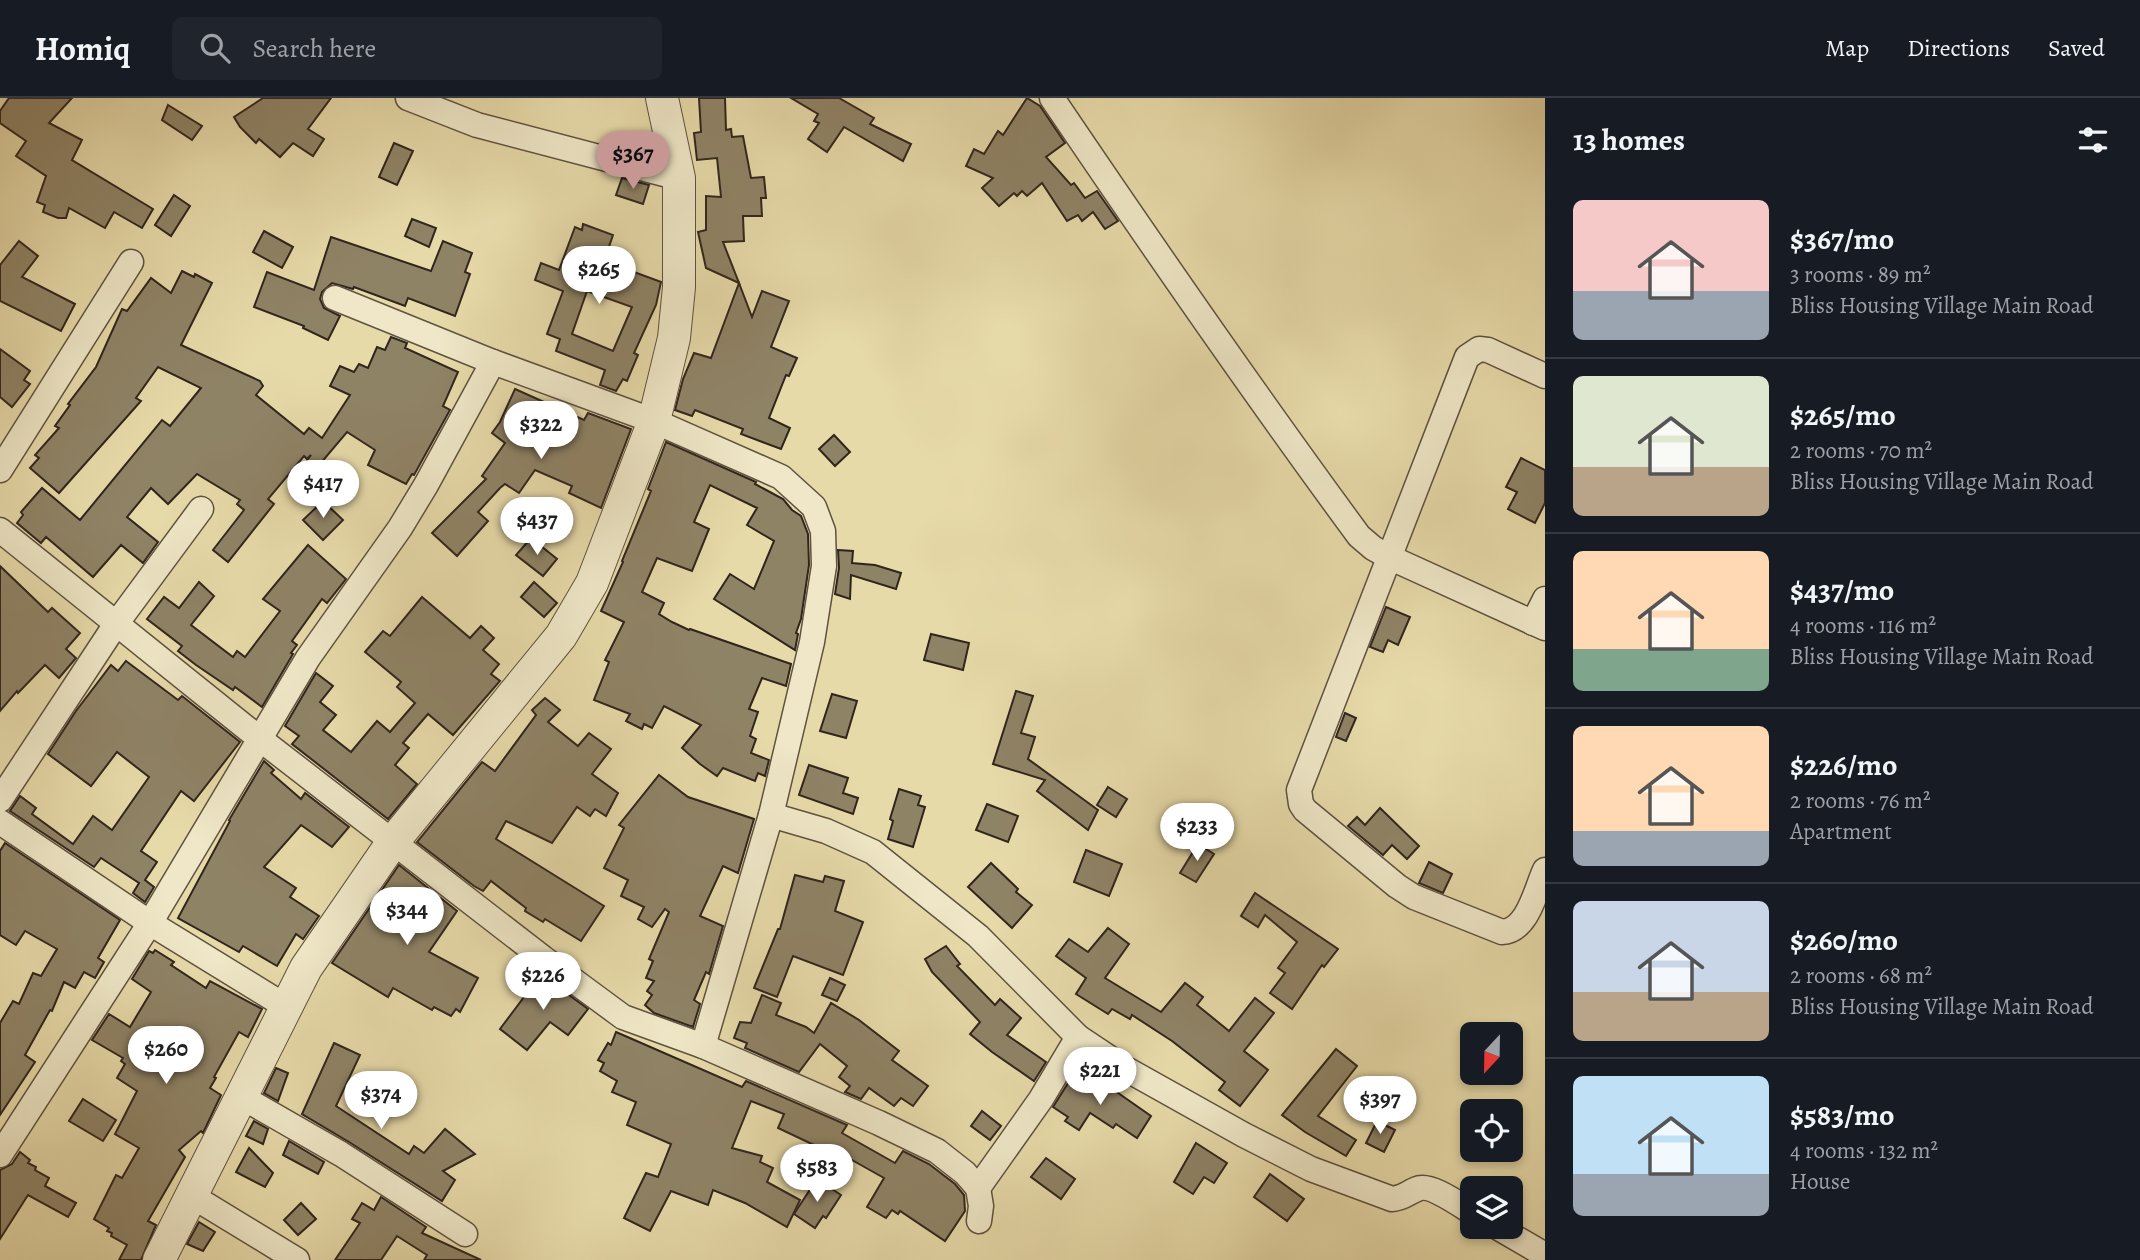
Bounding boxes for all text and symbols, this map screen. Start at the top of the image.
search box [172,17,662,80]
text: Homiq [35,26,130,71]
icon: search [196,29,234,67]
text: Search here [252,31,376,66]
text: Map [1825,32,1869,64]
text: Directions [1907,32,2010,64]
text: Saved [2048,32,2105,64]
text: 13 homes [1573,120,1685,160]
icon: filters [2074,121,2112,159]
pin: $367 [592,132,674,191]
text: $367 [612,138,654,169]
text: $367/mo [1790,219,1894,259]
icon: home [1629,228,1713,312]
pin: $265 [558,246,640,306]
text: $265 [578,253,620,284]
text: 3 rooms · 89 m² [1790,259,1931,290]
text: Bliss Housing Village Main Road [1790,290,2094,321]
text: $265/mo [1790,395,1896,435]
pin: $322 [500,402,582,461]
icon: home [1629,404,1713,488]
text: $322 [520,408,562,439]
text: 2 rooms · 70 m² [1790,435,1932,466]
pin: $417 [282,460,364,520]
text: Bliss Housing Village Main Road [1790,466,2094,497]
text: $417 [303,467,343,498]
pin: $437 [496,498,578,557]
text: $437 [516,504,558,535]
text: $437/mo [1790,570,1894,610]
icon: home [1629,579,1713,663]
text: 4 rooms · 116 m² [1790,610,1936,641]
text: Bliss Housing Village Main Road [1790,641,2094,672]
text: $226/mo [1790,745,1897,785]
icon: home [1629,754,1713,838]
text: 2 rooms · 76 m² [1790,785,1931,816]
pin: $233 [1156,804,1238,863]
text: $233 [1176,810,1218,841]
text: Apartment [1790,816,1892,847]
pin: $344 [366,888,448,947]
text: $344 [386,894,428,925]
text: $260/mo [1790,920,1898,960]
icon: home [1629,929,1713,1013]
pin: $226 [502,953,584,1012]
text: $226 [521,959,565,990]
text: 2 rooms · 68 m² [1790,960,1932,991]
text: Bliss Housing Village Main Road [1790,991,2094,1022]
north arrow [1460,1022,1522,1085]
map controls [1460,1022,1523,1239]
pin: $260 [125,1026,207,1086]
text: $260 [144,1033,188,1064]
pin: $221 [1059,1048,1141,1107]
text: $221 [1079,1054,1121,1085]
pin: $374 [340,1072,422,1131]
pin: $397 [1339,1076,1421,1136]
text: $374 [360,1078,402,1109]
text: $397 [1359,1083,1401,1114]
text: $583/mo [1790,1095,1895,1135]
button: locate [1460,1099,1523,1162]
icon: home [1629,1104,1713,1188]
text: 4 rooms · 132 m² [1790,1135,1938,1166]
pin: $583 [776,1144,858,1204]
text: $583 [796,1151,838,1182]
text: House [1790,1166,1850,1197]
button: layers [1460,1176,1523,1239]

